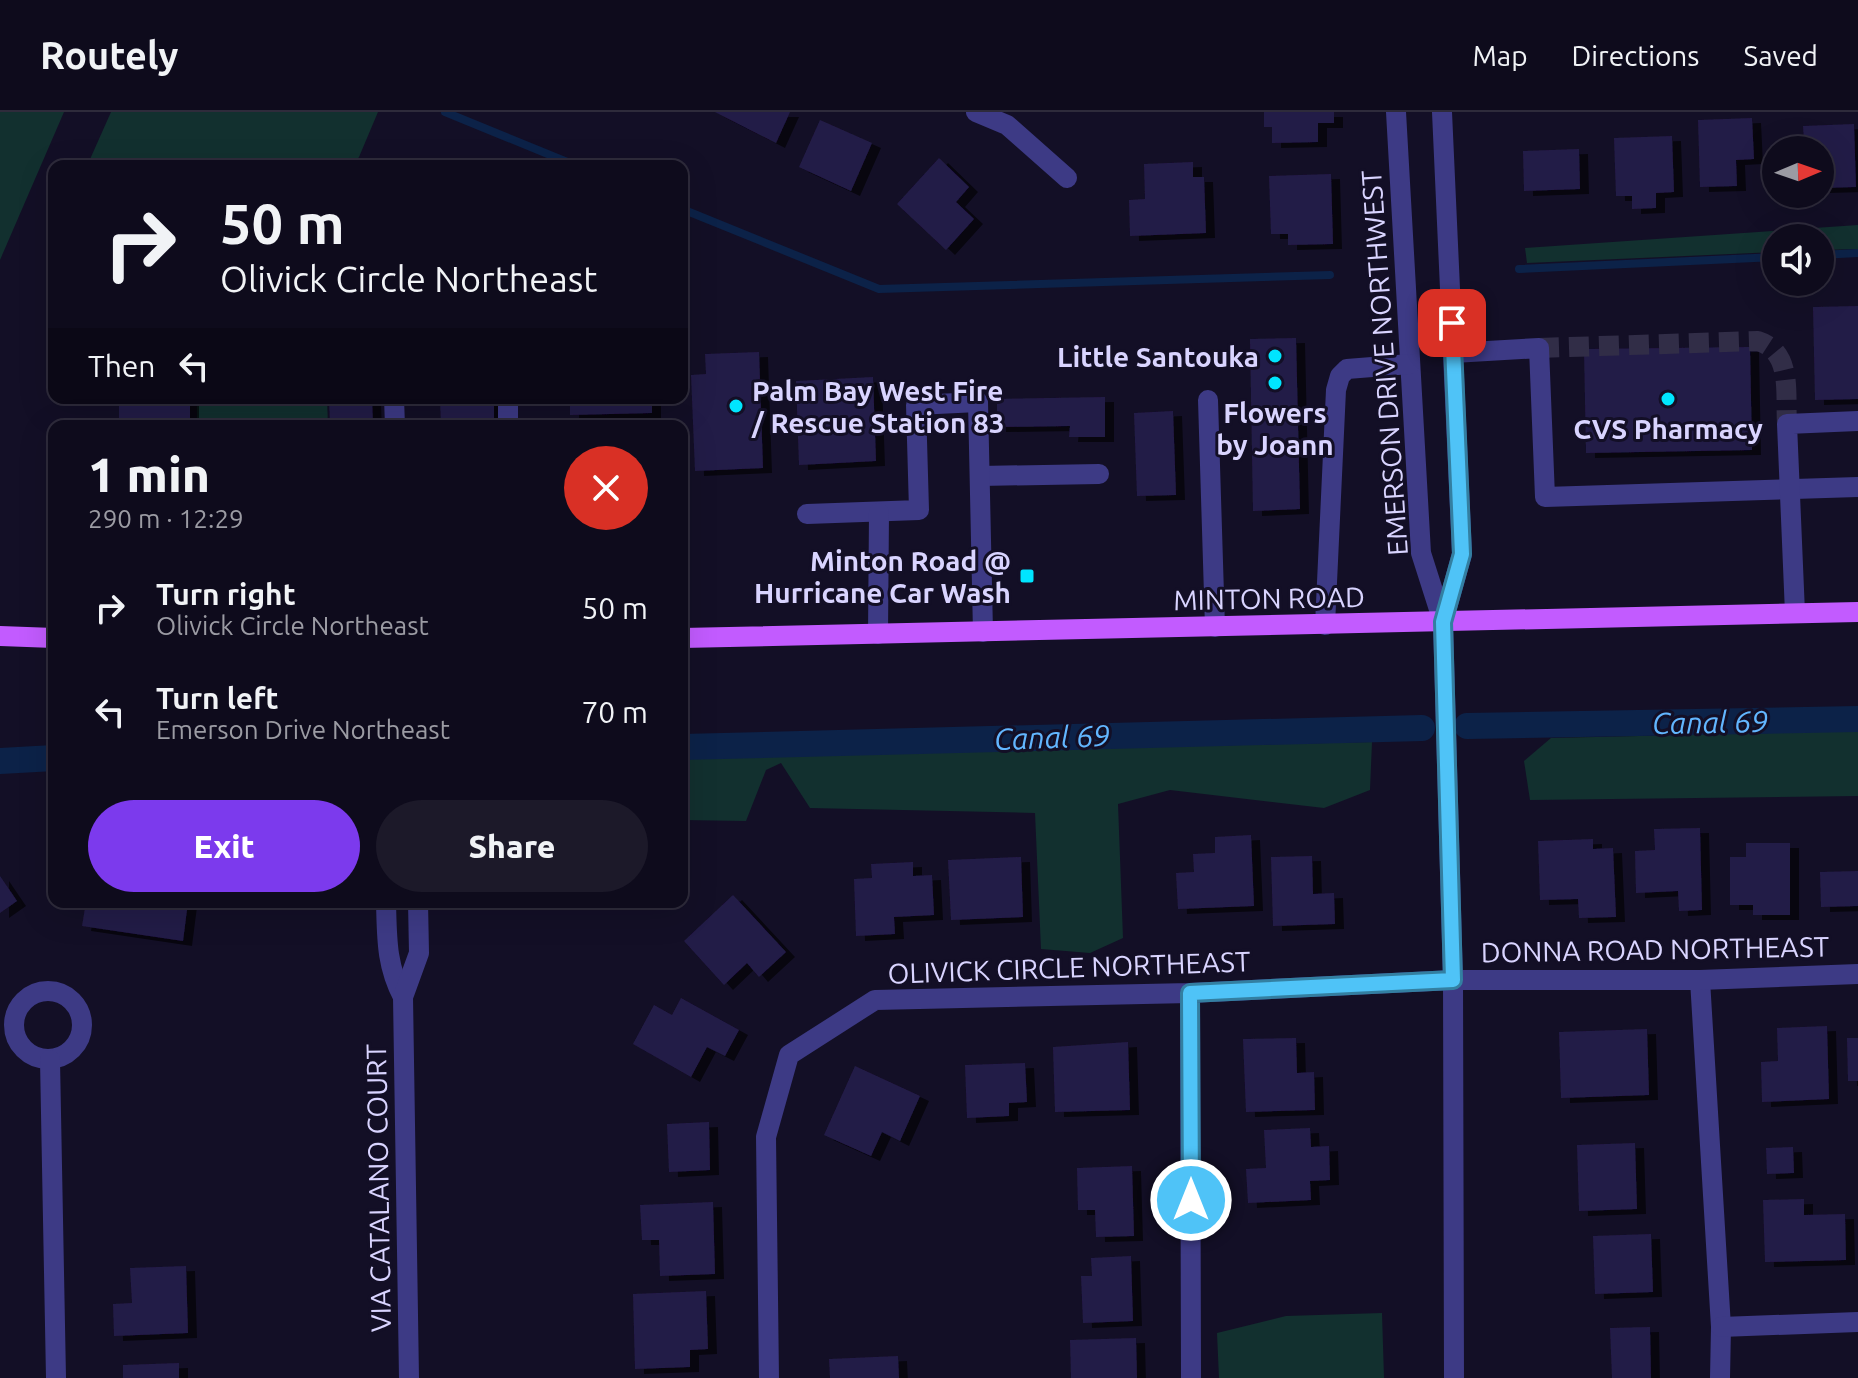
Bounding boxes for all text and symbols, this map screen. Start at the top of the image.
text: Routely [40,34,178,76]
text: Map [1472,40,1528,71]
text: Directions [1572,40,1699,71]
text: Saved [1743,40,1818,71]
north arrow [1762,136,1834,208]
map controls [1762,136,1834,296]
street label: EMERSON DRIVE NORTHWEST [1355,169,1413,557]
icon: right [88,192,192,296]
text: 50 m [220,192,345,255]
button: sound [1762,224,1834,296]
text: Olivick Circle Northeast [220,258,598,299]
pin [1418,289,1486,357]
icon: arrive [1430,301,1474,345]
place label: Little Santouka [1057,341,1259,372]
icon: left [172,344,216,388]
marker: Little Santouka [1266,347,1284,365]
text: Then [88,349,156,383]
marker: Flowers by Joann [1266,374,1284,392]
place label: Palm Bay West Fire / Rescue Station 83 [751,375,1005,438]
marker: CVS Pharmacy [1659,390,1677,408]
marker: Palm Bay West Fire / Rescue Station 83 [727,397,745,415]
place label: Flowers by Joann [1216,397,1334,460]
place label: CVS Pharmacy [1573,413,1763,444]
button: close [564,446,648,530]
text: 1 min [88,447,210,501]
text: 290 m · 12:29 [88,504,244,533]
place label: Minton Road @ Hurricane Car Wash [754,545,1011,608]
marker: Minton Road @ Hurricane Car Wash [1018,567,1036,585]
text: Turn right [156,577,296,611]
street label: MINTON ROAD [1173,581,1365,615]
icon: right [88,586,132,630]
text: 50 m [581,591,648,625]
text: Olivick Circle Northeast [156,611,429,640]
text: Turn left [156,681,278,715]
icon: left [88,690,132,734]
text: 70 m [581,695,648,729]
water label: Canal 69 [1652,704,1768,740]
text: Emerson Drive Northeast [156,715,450,744]
water label: Canal 69 [993,718,1111,756]
button: Exit [88,800,360,892]
button: Share [376,800,648,892]
street label: DONNA ROAD NORTHEAST [1480,930,1830,968]
street label: OLIVICK CIRCLE NORTHEAST [887,945,1251,989]
street label: VIA CATALANO COURT [360,1043,396,1332]
position arrow [1149,1158,1233,1242]

